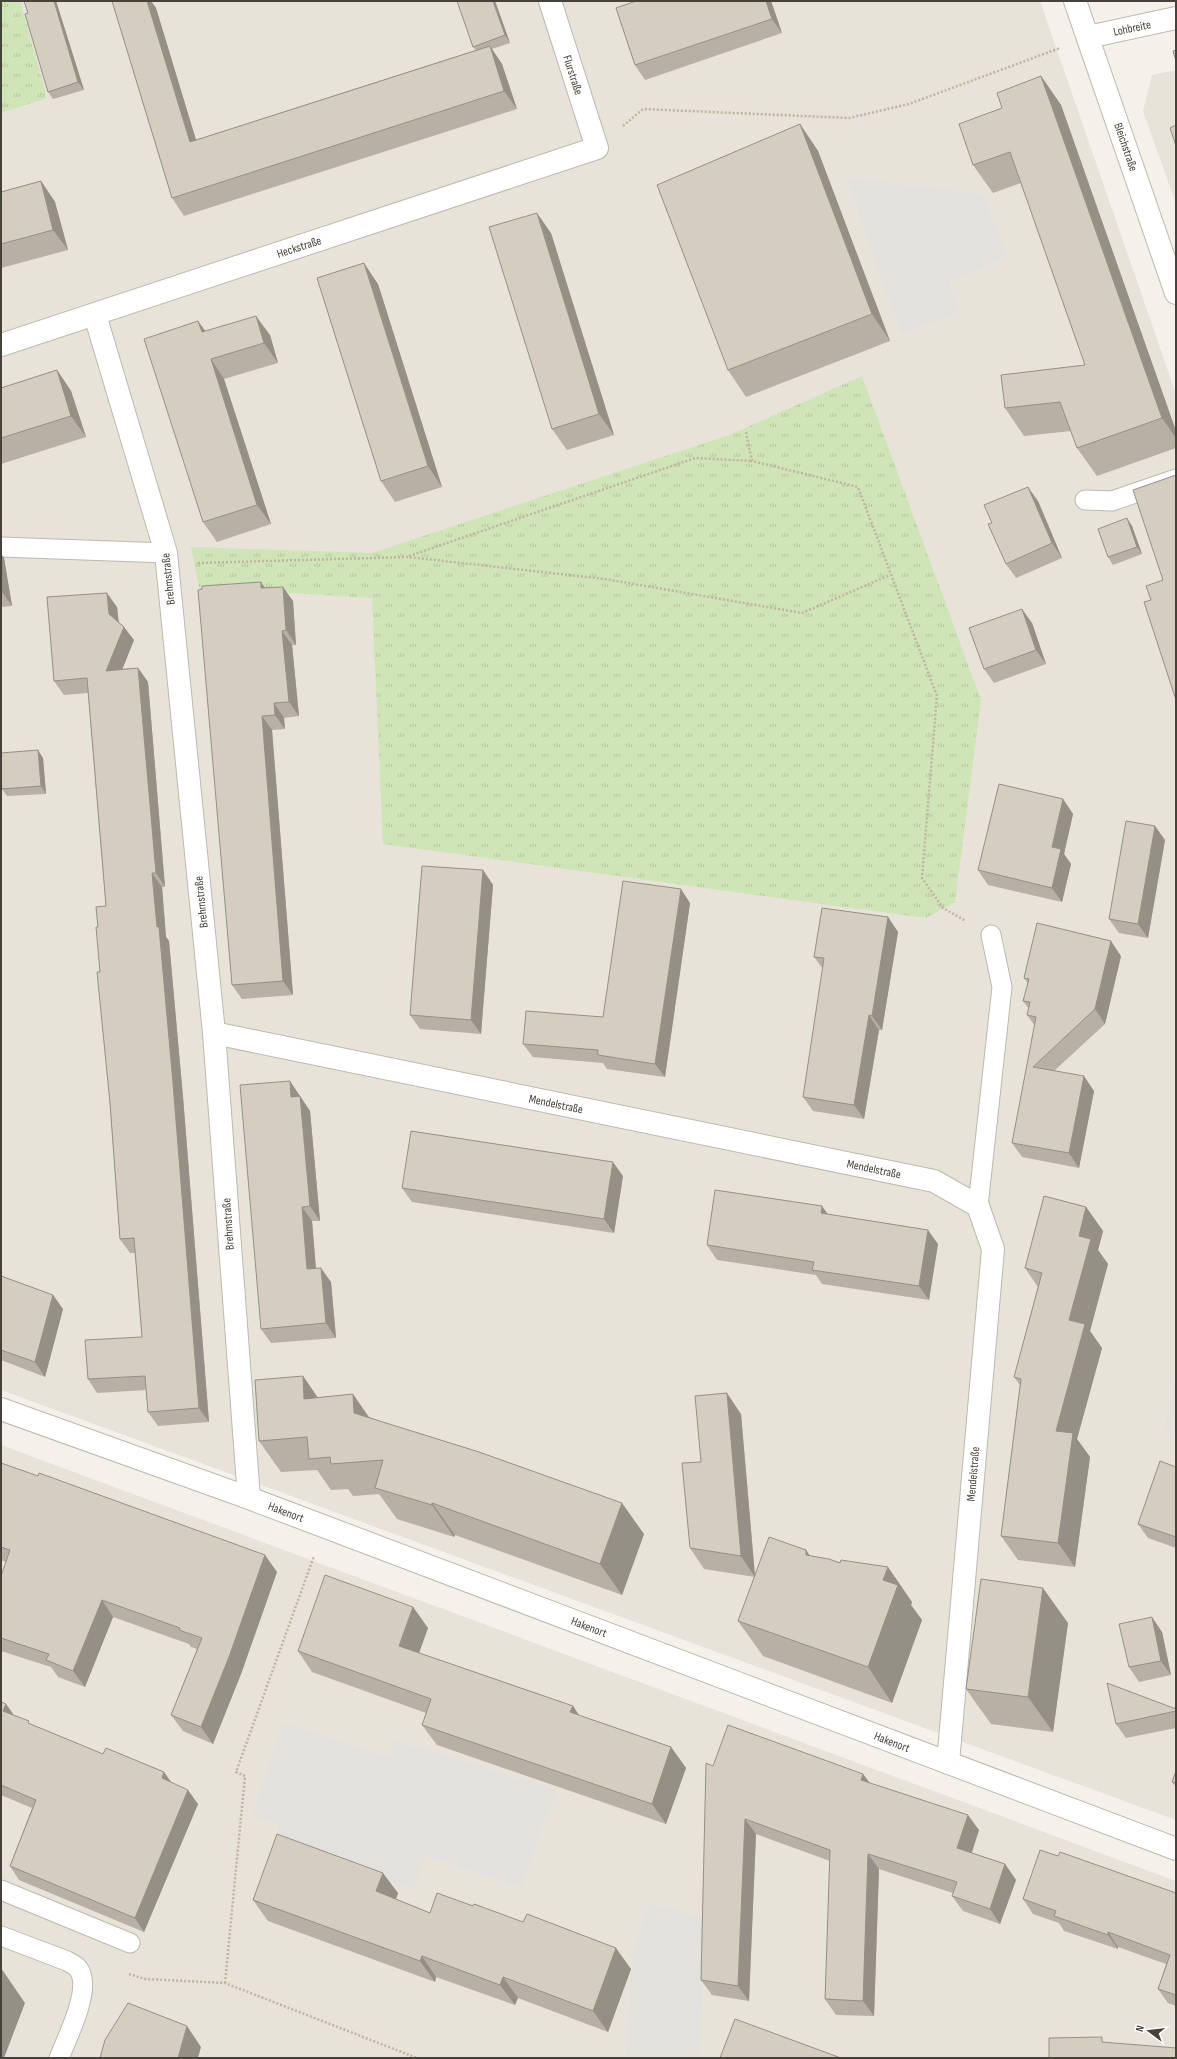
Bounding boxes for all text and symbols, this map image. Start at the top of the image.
street label: Lohbreite [1112,17,1152,40]
street label: Flurstraße [559,53,586,97]
street label: Bleichstraße [1110,121,1141,174]
street label: Heckstraße [275,233,323,262]
street label: Brehmstraße [158,552,179,606]
street label: Brehmstraße [191,875,212,929]
street label: Mendelstraße [528,1091,584,1118]
street label: Mendelstraße [846,1156,902,1183]
street label: Brehmstraße [219,1197,238,1250]
street label: Mendelstraße [964,1446,983,1502]
street label: Hakenort [266,1499,306,1526]
street label: Hakenort [569,1614,609,1641]
street label: Hakenort [872,1729,912,1756]
north arrow [1129,2011,1169,2051]
text: N [1133,2024,1147,2033]

